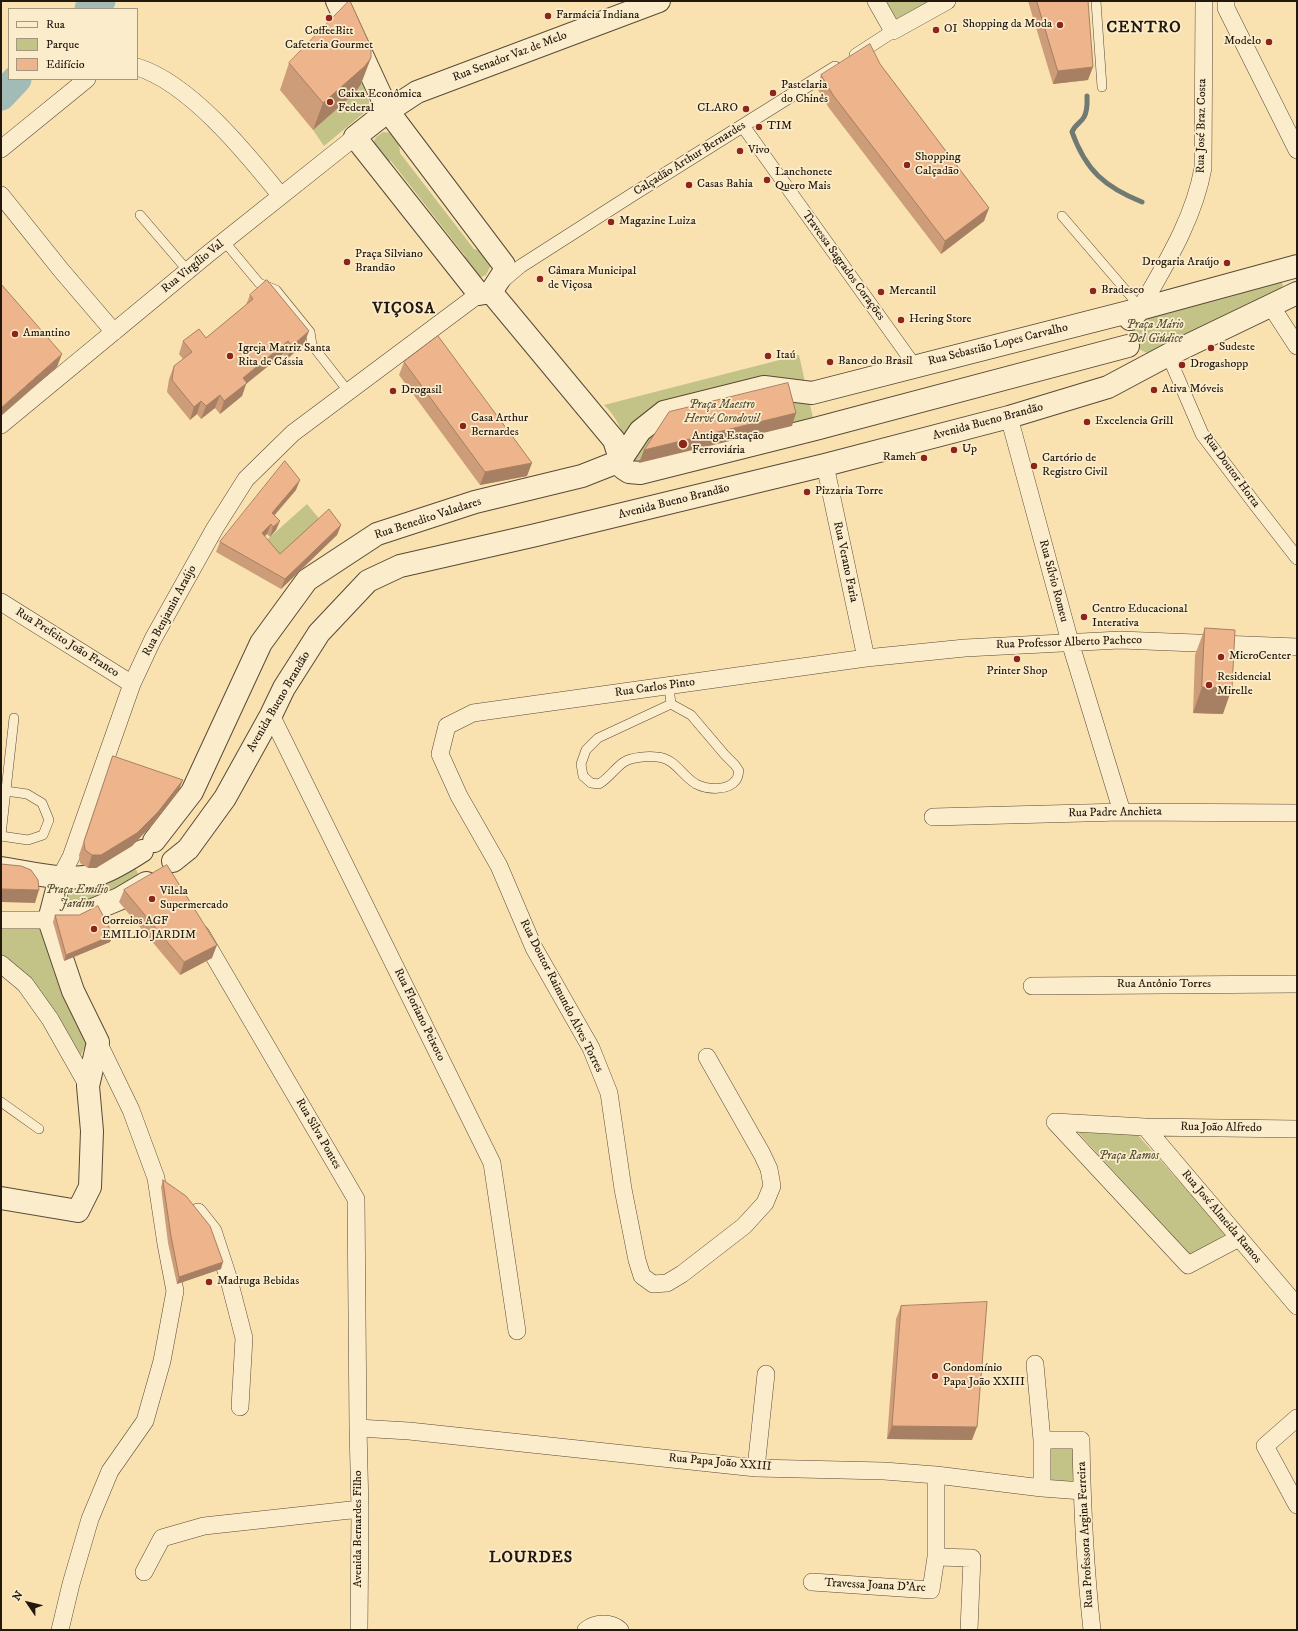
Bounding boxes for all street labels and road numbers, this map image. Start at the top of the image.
street label: Rua Senador Vaz de Melo [451,29,569,85]
street label: Rua José Braz Costa [1194,78,1210,174]
street label: Calçadão Arthur Bernardes [631,119,749,199]
street label: Travessa Sagrados Corações [798,208,888,324]
street label: Rua Virgílio Val [159,237,227,297]
street label: Rua Sebastião Lopes Carvalho [927,321,1069,369]
street label: Avenida Bueno Brandão [931,400,1045,444]
street label: Rua Doutor Horta [1199,431,1263,511]
street label: Avenida Bueno Brandão [617,481,731,523]
street label: Rua Benedito Valadares [373,495,483,543]
street label: Rua Verano Faria [829,520,861,604]
street label: Rua Sílvio Romeu [1035,538,1071,624]
street label: Rua Benjamin Araújo [140,563,200,659]
street label: Rua Prefeito João Franco [13,605,121,681]
street label: Rua Professor Alberto Pacheco [996,633,1142,653]
street label: Avenida Bueno Brandão [244,649,314,755]
street label: Rua Carlos Pinto [614,675,696,701]
street label: Rua Padre Anchieta [1068,805,1162,821]
street label: Rua Doutor Raimundo Alves Torres [516,917,606,1075]
street label: Rua Floriano Peixoto [390,966,448,1064]
street label: Rua Antônio Torres [1117,978,1211,992]
street label: Rua Silva Pontes [292,1096,344,1172]
street label: Rua João Alfredo [1180,1120,1262,1136]
street label: Rua José Almeida Ramos [1178,1167,1264,1267]
street label: Rua Papa João XXIII [668,1451,772,1475]
street label: Rua Professora Argina Ferreira [1075,1461,1097,1609]
street label: Avenida Bernardes Filho [352,1470,366,1588]
street label: Travessa Joana D'Arc [824,1576,926,1596]

